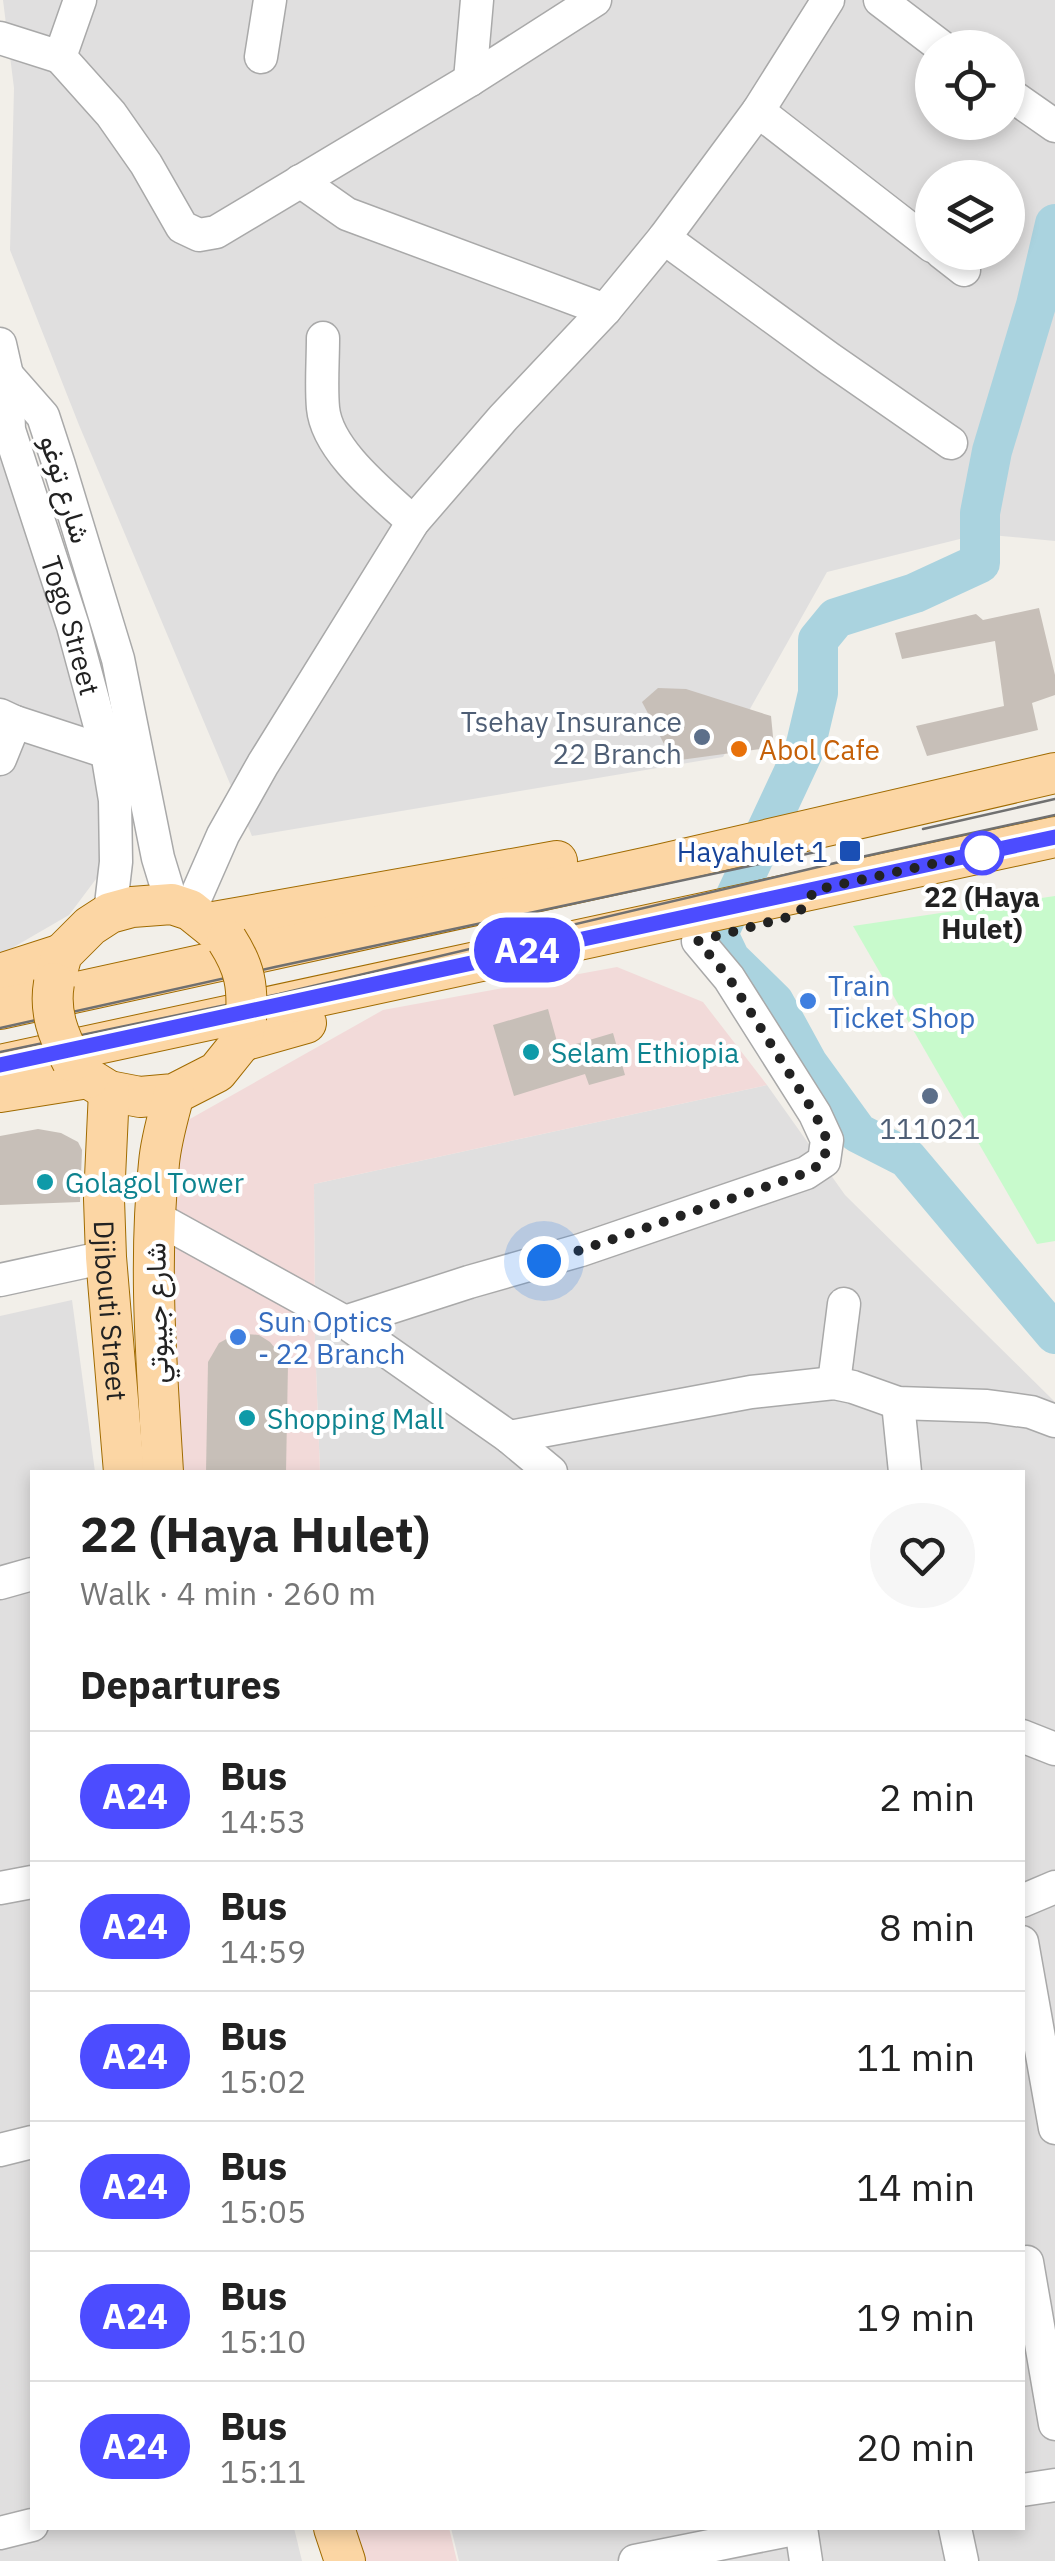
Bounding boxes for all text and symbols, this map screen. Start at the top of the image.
map controls [915,30,1025,270]
button: locate [915,30,1025,140]
button: layers [915,160,1025,270]
street label: شارع توغو [31,431,100,548]
street label: Togo Street [33,551,109,699]
place label: Tsehay Insurance 22 Branch [461,703,682,772]
marker: Tsehay Insurance 22 Branch [691,726,713,748]
place label: Abol Cafe [759,731,880,768]
marker: Abol Cafe [728,738,750,760]
marker: 22 (Haya Hulet) [961,832,1003,874]
place label: Hayahulet 1 [677,833,828,870]
marker: Hayahulet 1 [837,838,863,864]
place label: 22 (Haya Hulet) [924,878,1040,947]
line badge: A24 [470,918,584,982]
text: A24 [494,927,560,973]
place label: Train Ticket Shop [828,967,975,1036]
marker: Train Ticket Shop [797,990,819,1012]
place label: Selam Ethiopia [551,1034,739,1071]
marker: Selam Ethiopia [520,1041,542,1063]
marker: 111021 [919,1085,941,1107]
place label: 111021 [880,1110,980,1147]
place label: Golagol Tower [65,1164,244,1201]
marker: Golagol Tower [34,1171,56,1193]
street label: Djibouti Street [86,1220,136,1402]
your location [519,1236,569,1286]
street label: شارع جيبوتي [136,1242,181,1384]
place label: Sun Optics - 22 Branch [258,1303,405,1372]
marker: Sun Optics - 22 Branch [227,1326,249,1348]
place label: Shopping Mall [267,1400,444,1437]
marker: Shopping Mall [236,1407,258,1429]
text: 22 (Haya Hulet) [80,1503,430,1565]
button: heart [870,1503,975,1608]
text: Walk · 4 min · 260 m [80,1572,376,1614]
text: Departures [80,1660,281,1709]
text: Bus [220,1751,287,1800]
text: 2 min [879,1772,975,1821]
text: A24 [102,1773,168,1819]
text: 14:53 [220,1800,306,1842]
text: Bus [220,1881,287,1930]
text: 8 min [879,1902,975,1951]
text: A24 [102,1903,168,1949]
text: 14:59 [220,1930,306,1972]
text: Bus [220,2011,287,2060]
text: 11 min [856,2032,975,2081]
text: A24 [102,2033,168,2079]
text: 15:02 [220,2060,306,2102]
text: Bus [220,2141,287,2190]
text: 14 min [856,2162,975,2211]
text: A24 [102,2163,168,2209]
text: 15:05 [220,2190,306,2232]
text: Bus [220,2271,287,2320]
text: 19 min [856,2292,975,2341]
text: A24 [102,2293,168,2339]
text: 15:10 [220,2320,306,2362]
text: Bus [220,2401,287,2450]
text: 20 min [856,2422,975,2471]
text: A24 [102,2423,168,2469]
text: 15:11 [220,2450,306,2492]

